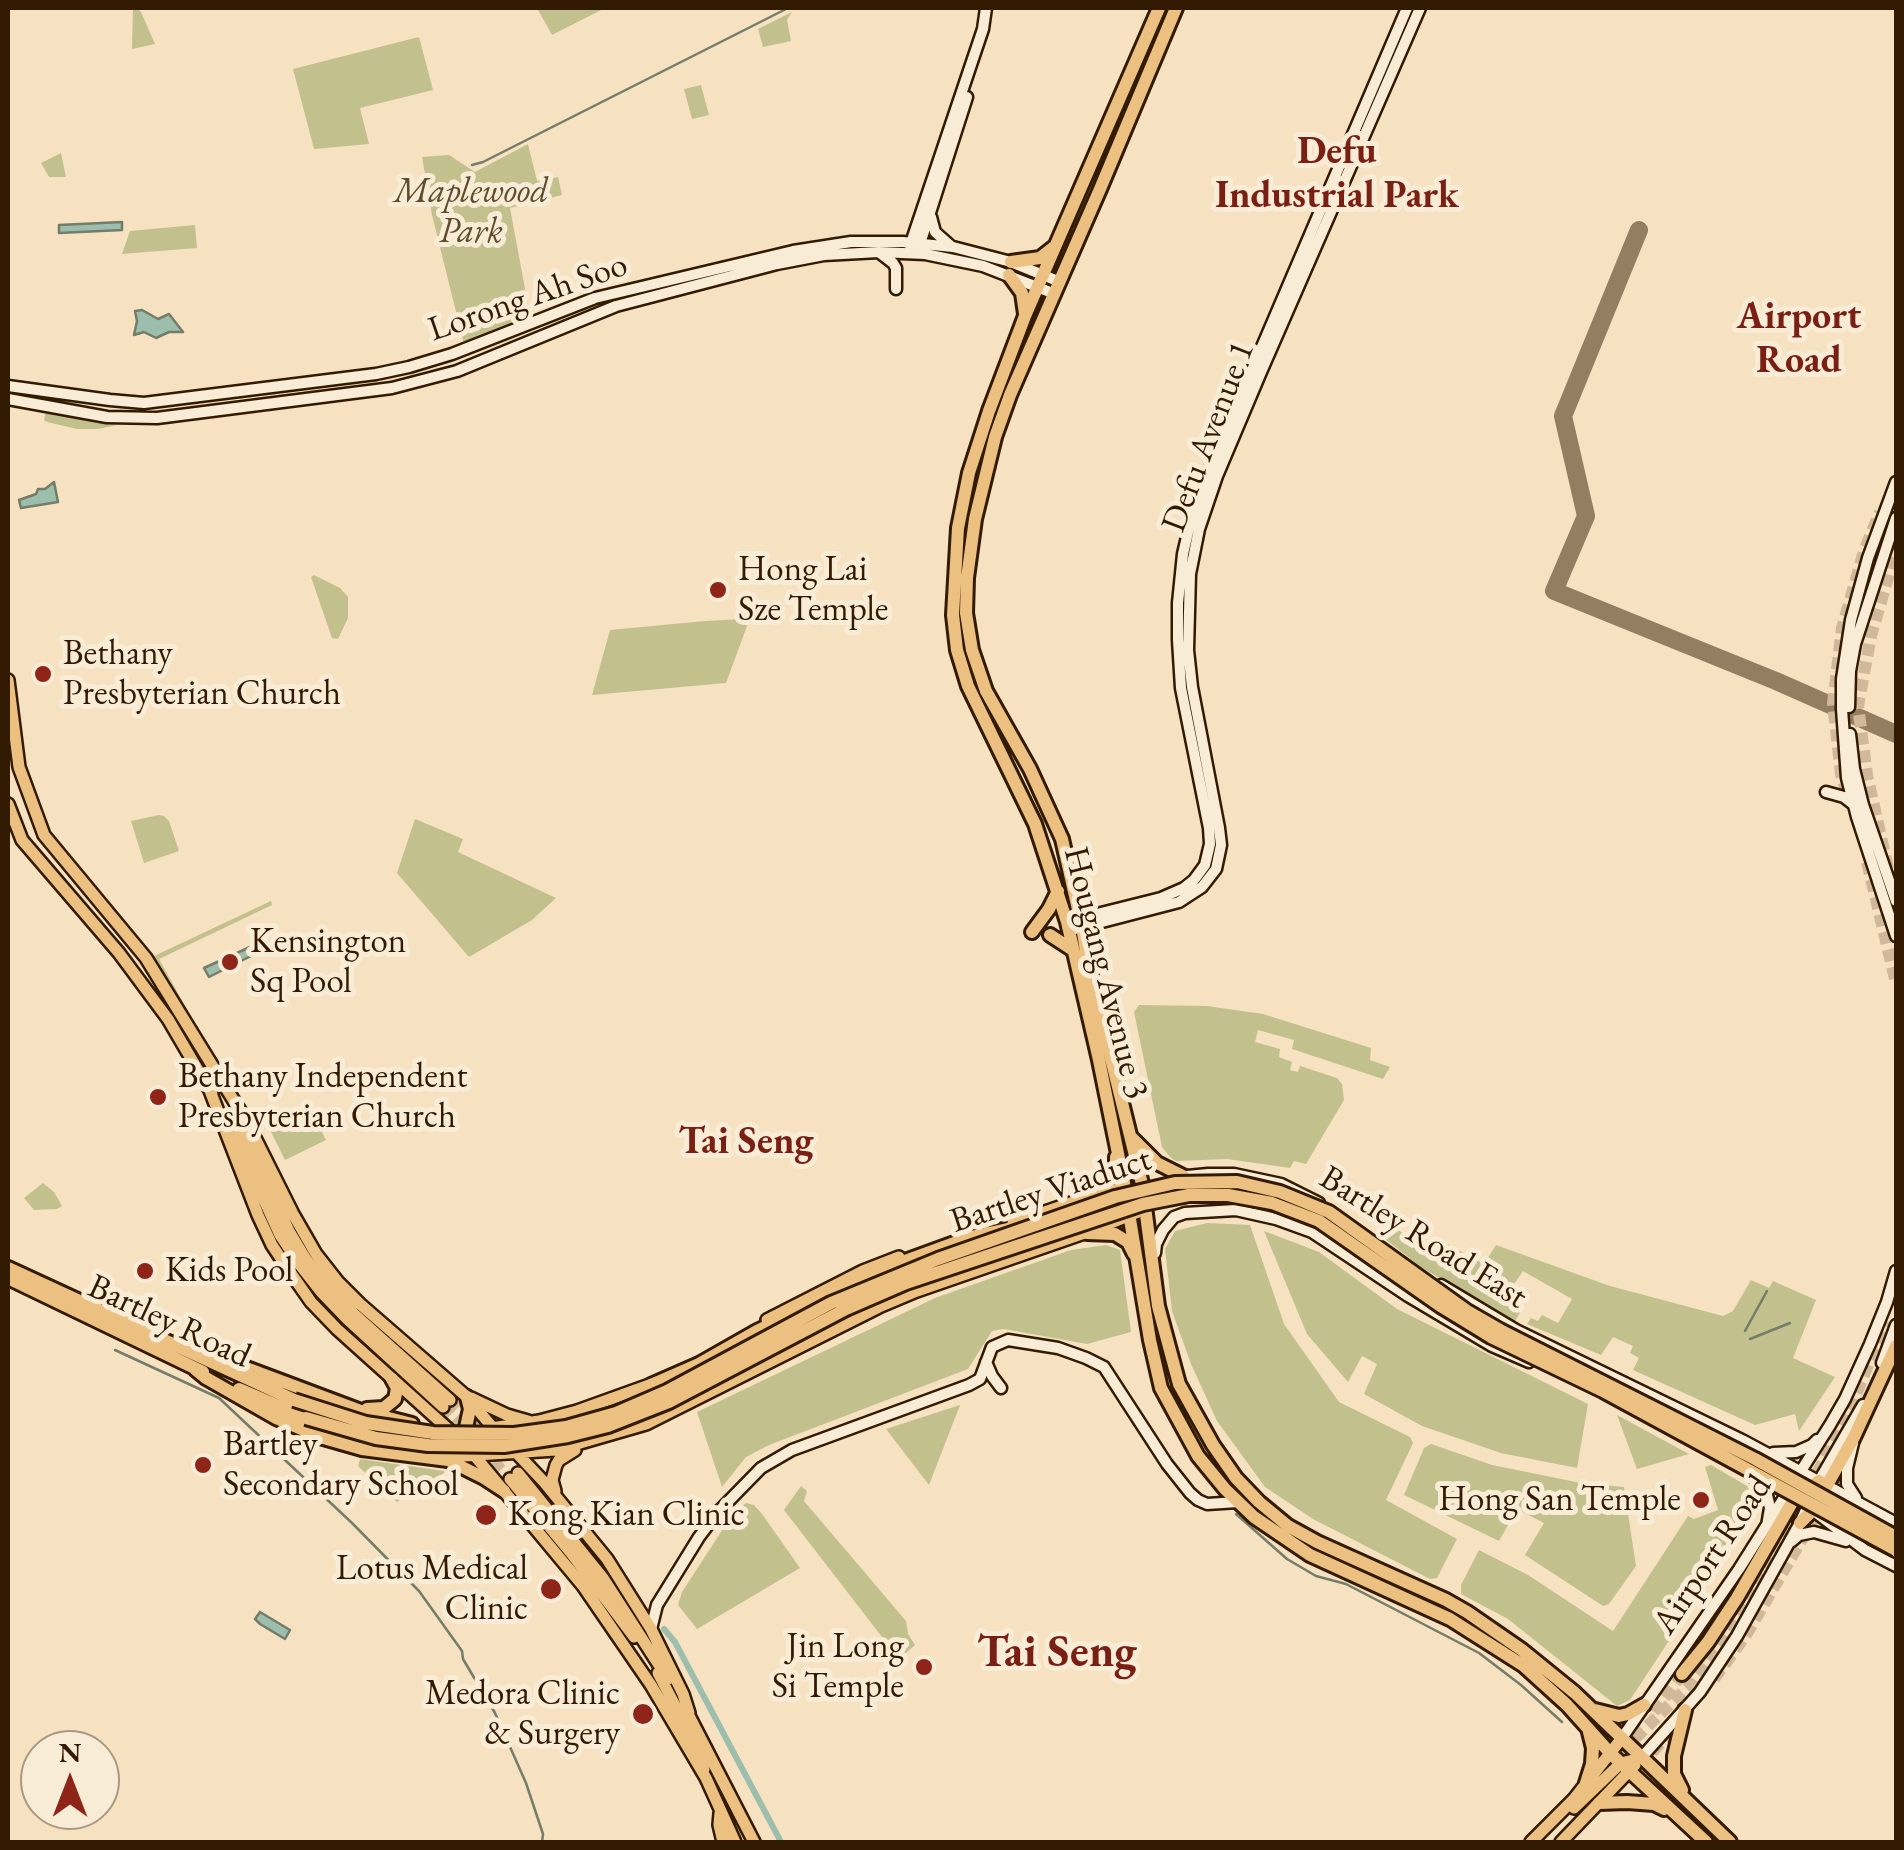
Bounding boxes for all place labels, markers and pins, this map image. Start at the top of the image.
place label: Hong Lai Sze Temple [738,549,888,631]
marker: Hong Lai Sze Temple [707,579,729,601]
place label: Bethany Presbyterian Church [63,633,341,715]
marker: Bethany Presbyterian Church [32,663,54,685]
place label: Kensington Sq Pool [250,921,406,1003]
marker: Kensington Sq Pool [219,951,241,973]
place label: Bethany Independent Presbyterian Church [178,1056,467,1138]
marker: Bethany Independent Presbyterian Church [147,1086,169,1108]
place label: Kids Pool [165,1250,294,1292]
marker: Kids Pool [134,1260,156,1282]
place label: Bartley Secondary School [223,1424,459,1506]
marker: Bartley Secondary School [192,1454,214,1476]
place label: Hong San Temple [1439,1479,1681,1521]
marker: Hong San Temple [1690,1489,1712,1511]
place label: Kong Kian Clinic [508,1494,745,1536]
marker: Kong Kian Clinic [473,1502,499,1528]
place label: Lotus Medical Clinic [336,1548,528,1630]
marker: Lotus Medical Clinic [538,1576,564,1602]
place label: Jin Long Si Temple [772,1626,904,1708]
marker: Jin Long Si Temple [913,1656,935,1678]
place label: Medora Clinic & Surgery [425,1673,620,1755]
marker: Medora Clinic & Surgery [630,1701,656,1727]

